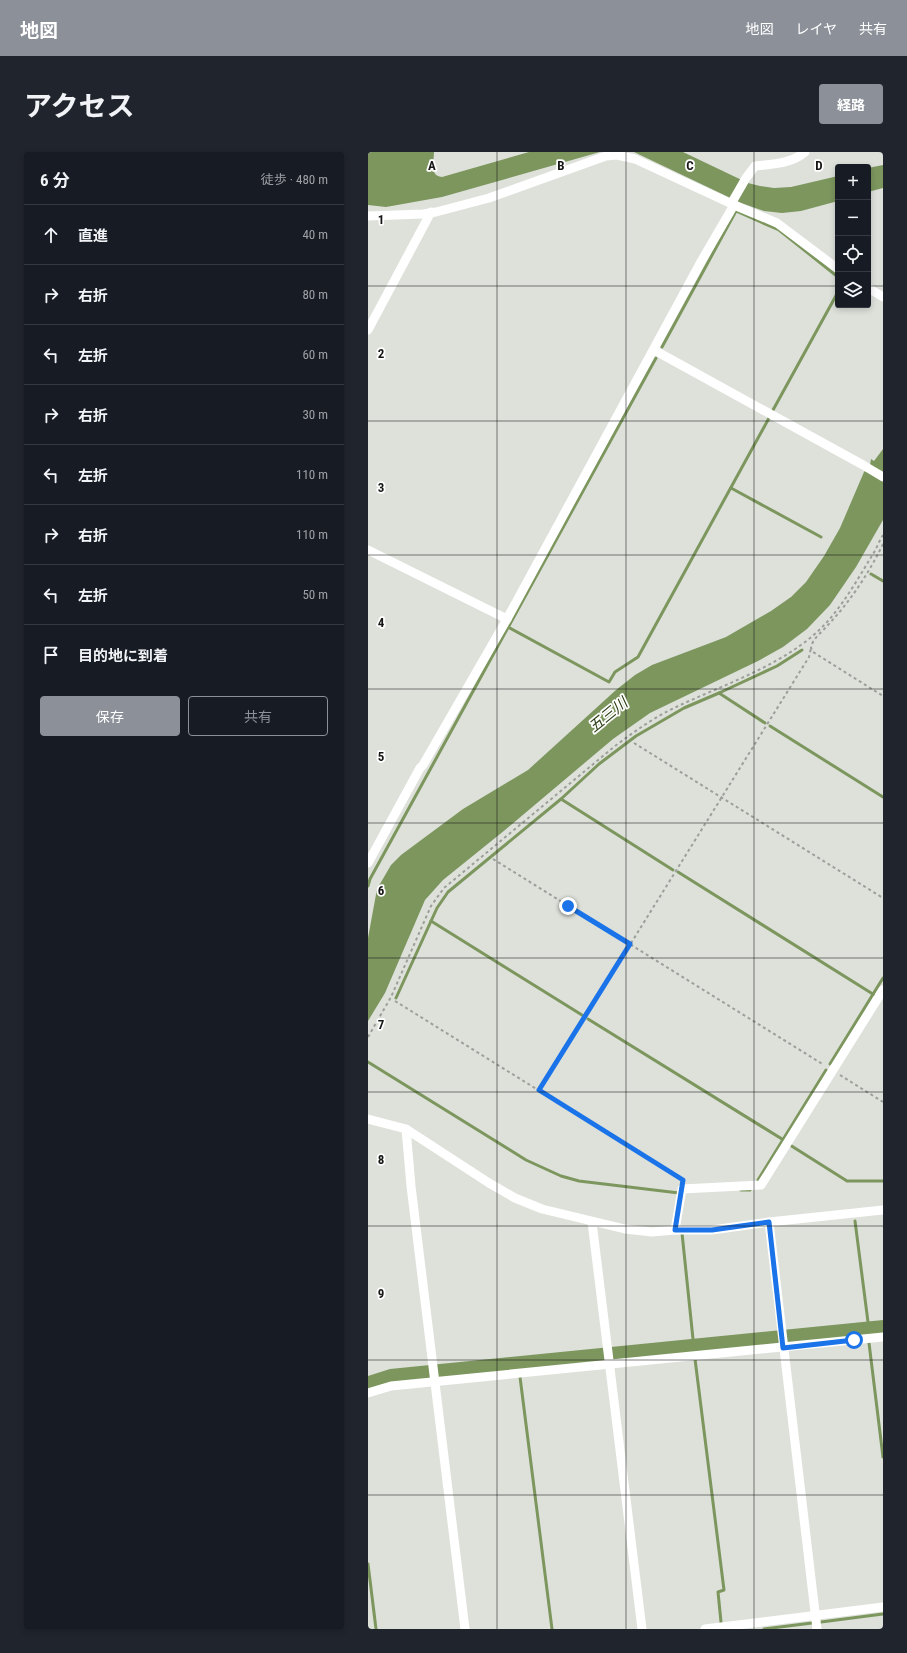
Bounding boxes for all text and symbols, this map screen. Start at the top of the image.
text: 地図 [20,19,58,42]
text: 地図 [745,21,773,37]
text: レイヤ [795,21,837,37]
text: 共有 [859,21,887,37]
button: 経路 [819,84,883,124]
text: アクセス [24,90,135,123]
text: A [428,158,436,173]
text: B [557,158,565,173]
text: C [686,158,694,173]
text: D [815,158,823,173]
map controls [835,164,871,308]
button: + [835,164,871,200]
text: 6 分 [40,170,70,190]
text: 徒歩 · 480 m [261,172,328,187]
button: − [835,200,871,236]
text: 1 [378,212,384,227]
icon: ahead [40,224,62,246]
text: 直進 [78,227,108,245]
text: 40 m [302,227,328,242]
button: locate [835,236,871,272]
button: layers [835,272,871,308]
icon: right [40,284,62,306]
text: 右折 [78,287,108,305]
text: 80 m [302,287,328,302]
icon: left [40,344,62,366]
text: 2 [378,346,385,361]
text: 左折 [78,347,108,365]
text: 60 m [302,347,328,362]
icon: right [40,404,62,426]
text: 右折 [78,407,108,425]
text: 30 m [302,407,328,422]
icon: left [40,464,62,486]
text: 左折 [78,467,108,485]
text: 110 m [296,467,328,482]
text: 3 [378,480,384,495]
icon: right [40,524,62,546]
text: 右折 [78,527,108,545]
text: 110 m [296,527,328,542]
icon: left [40,584,62,606]
text: 左折 [78,587,108,605]
text: 50 m [302,587,328,602]
text: 4 [378,615,385,630]
icon: arrive [40,644,62,666]
text: 目的地に到着 [78,647,168,665]
water label: 五三川 [585,693,633,736]
button: 保存 [40,696,180,736]
button: 共有 [188,696,328,736]
text: 5 [378,749,385,764]
text: 6 [378,883,385,898]
route end [559,897,577,915]
text: 7 [378,1017,385,1032]
text: 8 [378,1152,384,1167]
text: 9 [378,1286,384,1301]
route start [845,1331,863,1349]

